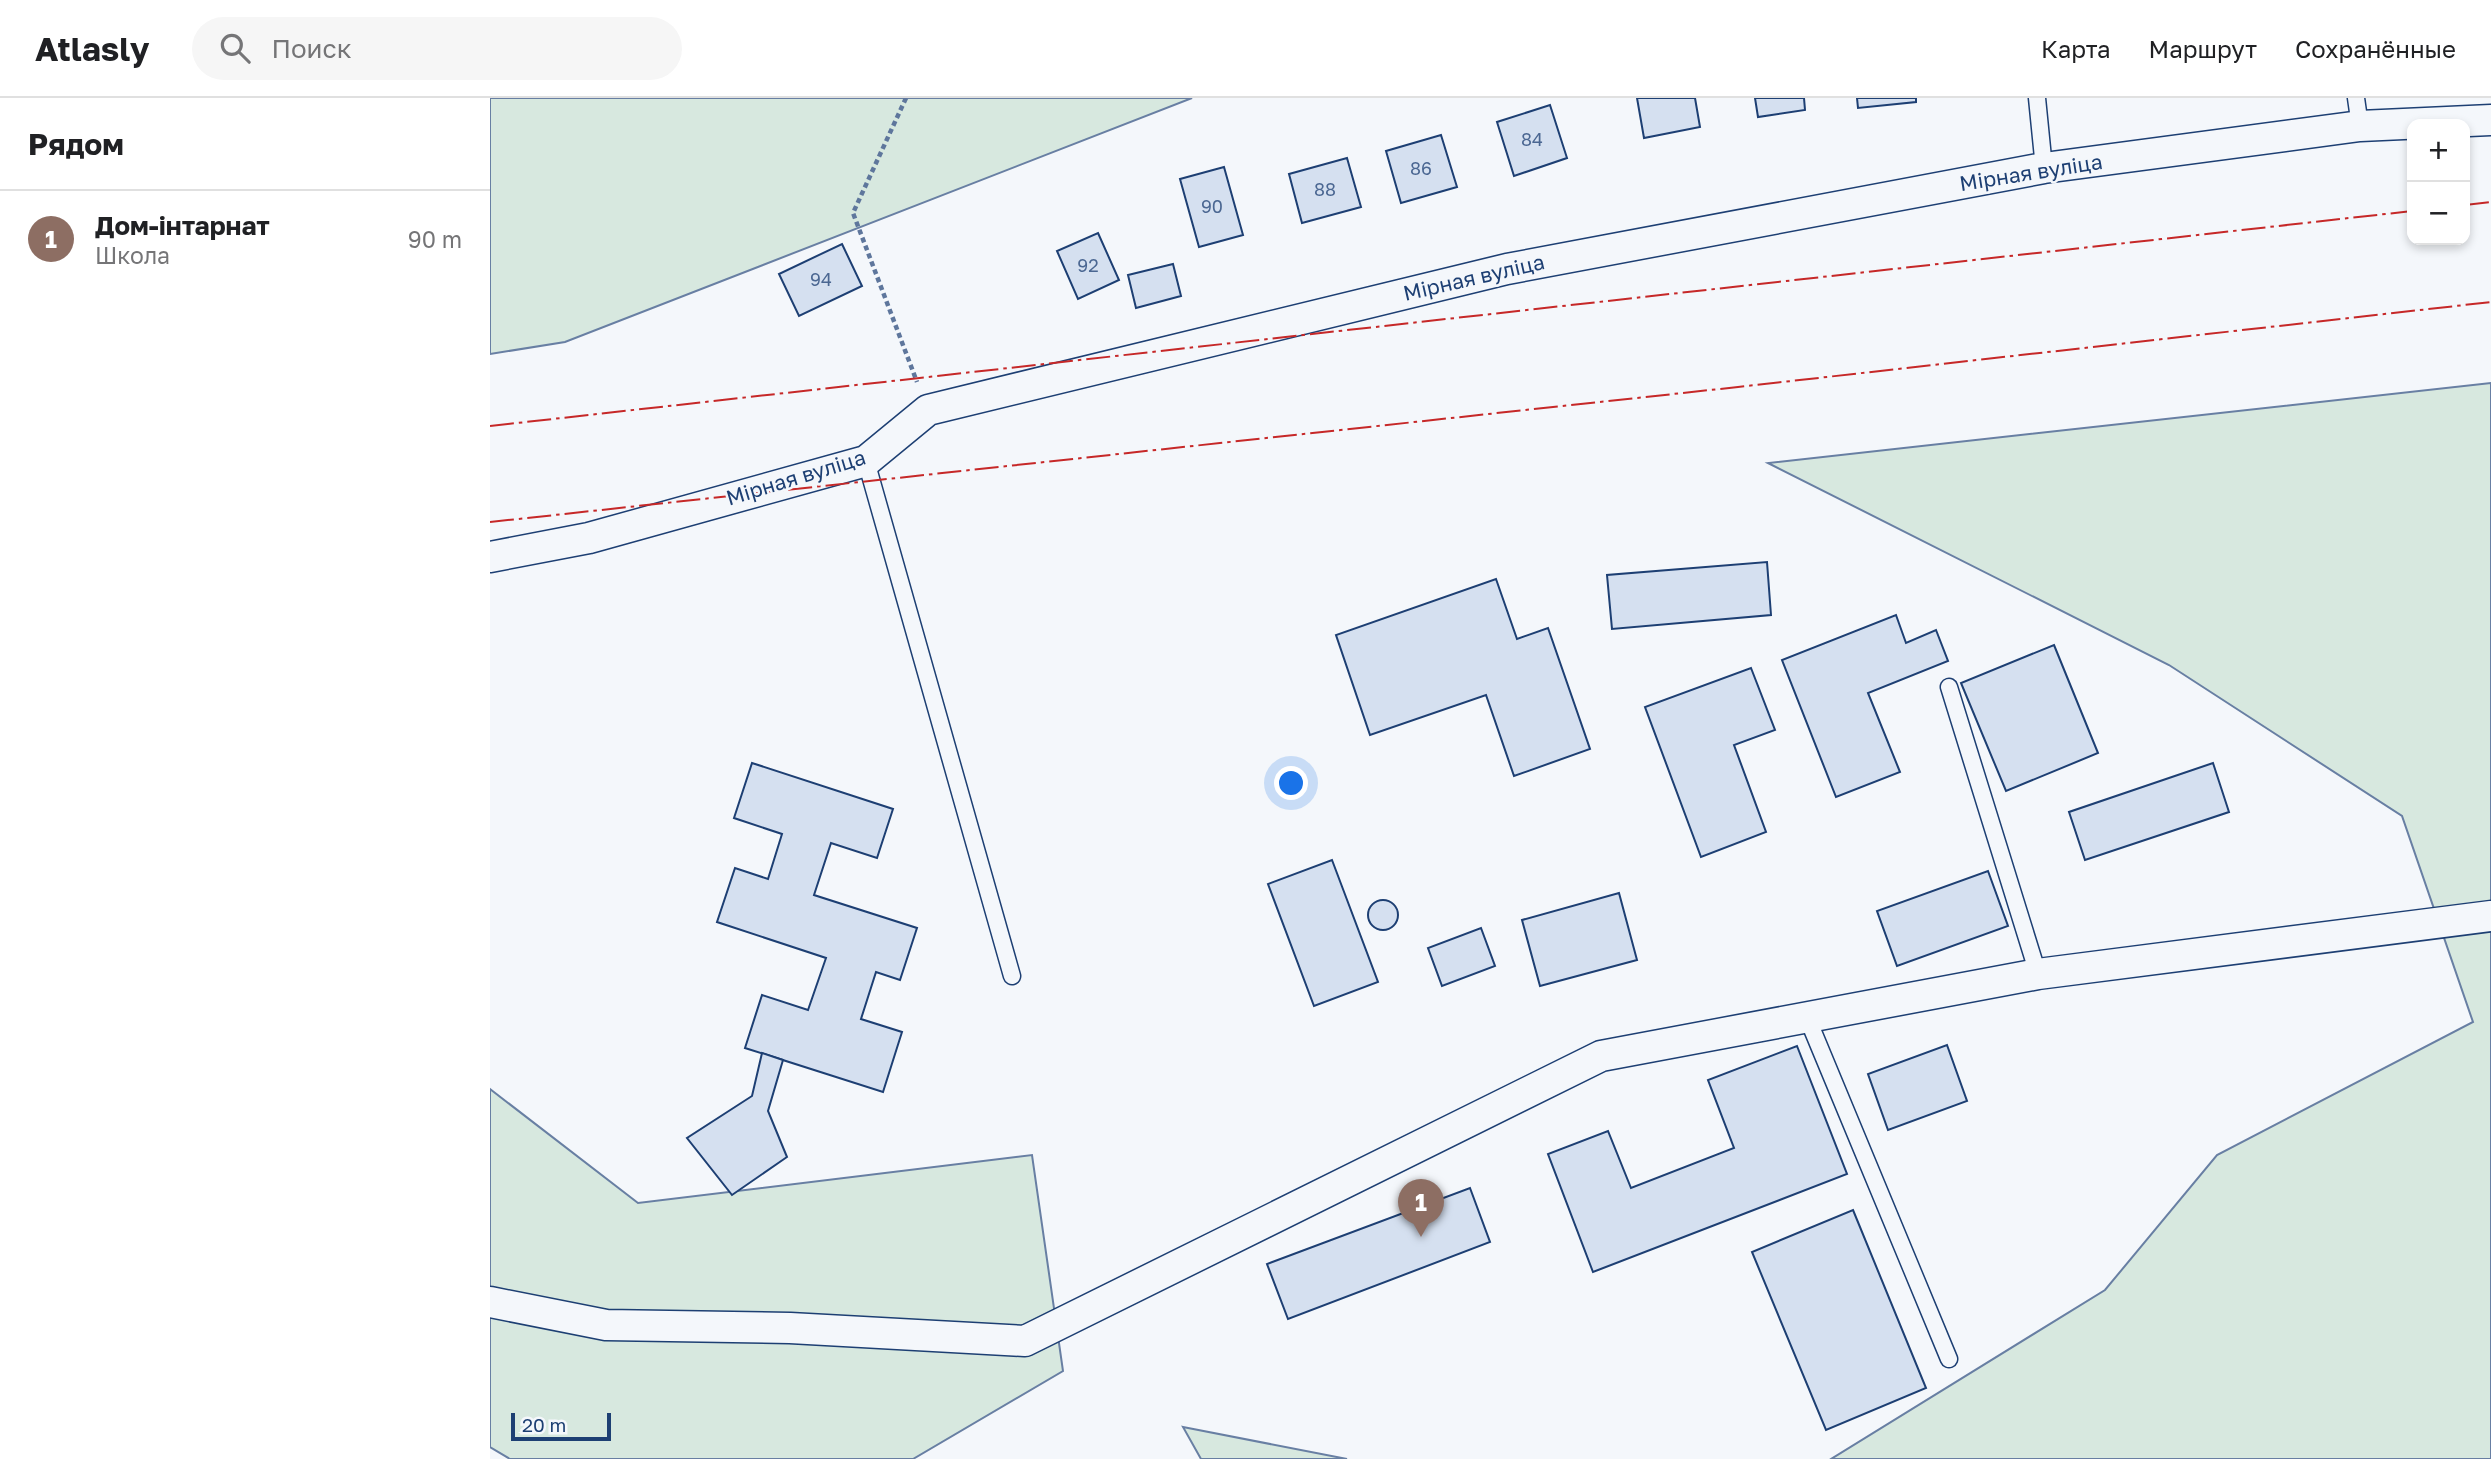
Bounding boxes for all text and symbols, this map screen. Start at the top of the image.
search box [192,17,682,80]
text: Atlasly [35,29,150,68]
icon: search [216,29,254,67]
text: Поиск [272,33,352,64]
text: Карта [2041,34,2111,63]
text: Маршрут [2149,34,2257,63]
text: Сохранённые [2295,34,2456,63]
map controls [2407,119,2470,245]
button: + [2407,119,2470,182]
text: Рядом [28,126,124,162]
house number: 84 [1521,128,1543,150]
street label: Мірная вуліца [1958,148,2104,196]
house number: 86 [1410,157,1432,179]
house number: 88 [1314,178,1336,200]
button: − [2407,182,2470,245]
house number: 90 [1201,195,1223,217]
text: Дом-інтарнат [95,210,270,241]
text: 1 [45,225,57,253]
text: 90 m [408,225,462,253]
text: Школа [95,241,170,269]
street label: Мірная вуліца [1401,248,1547,306]
house number: 92 [1077,254,1099,276]
house number: 94 [810,268,832,290]
street label: Мірная вуліца [723,444,869,511]
your location [1274,766,1308,800]
pin: 1 [1398,1179,1444,1237]
scale bar [511,1410,611,1442]
text: 20 m [522,1413,566,1436]

